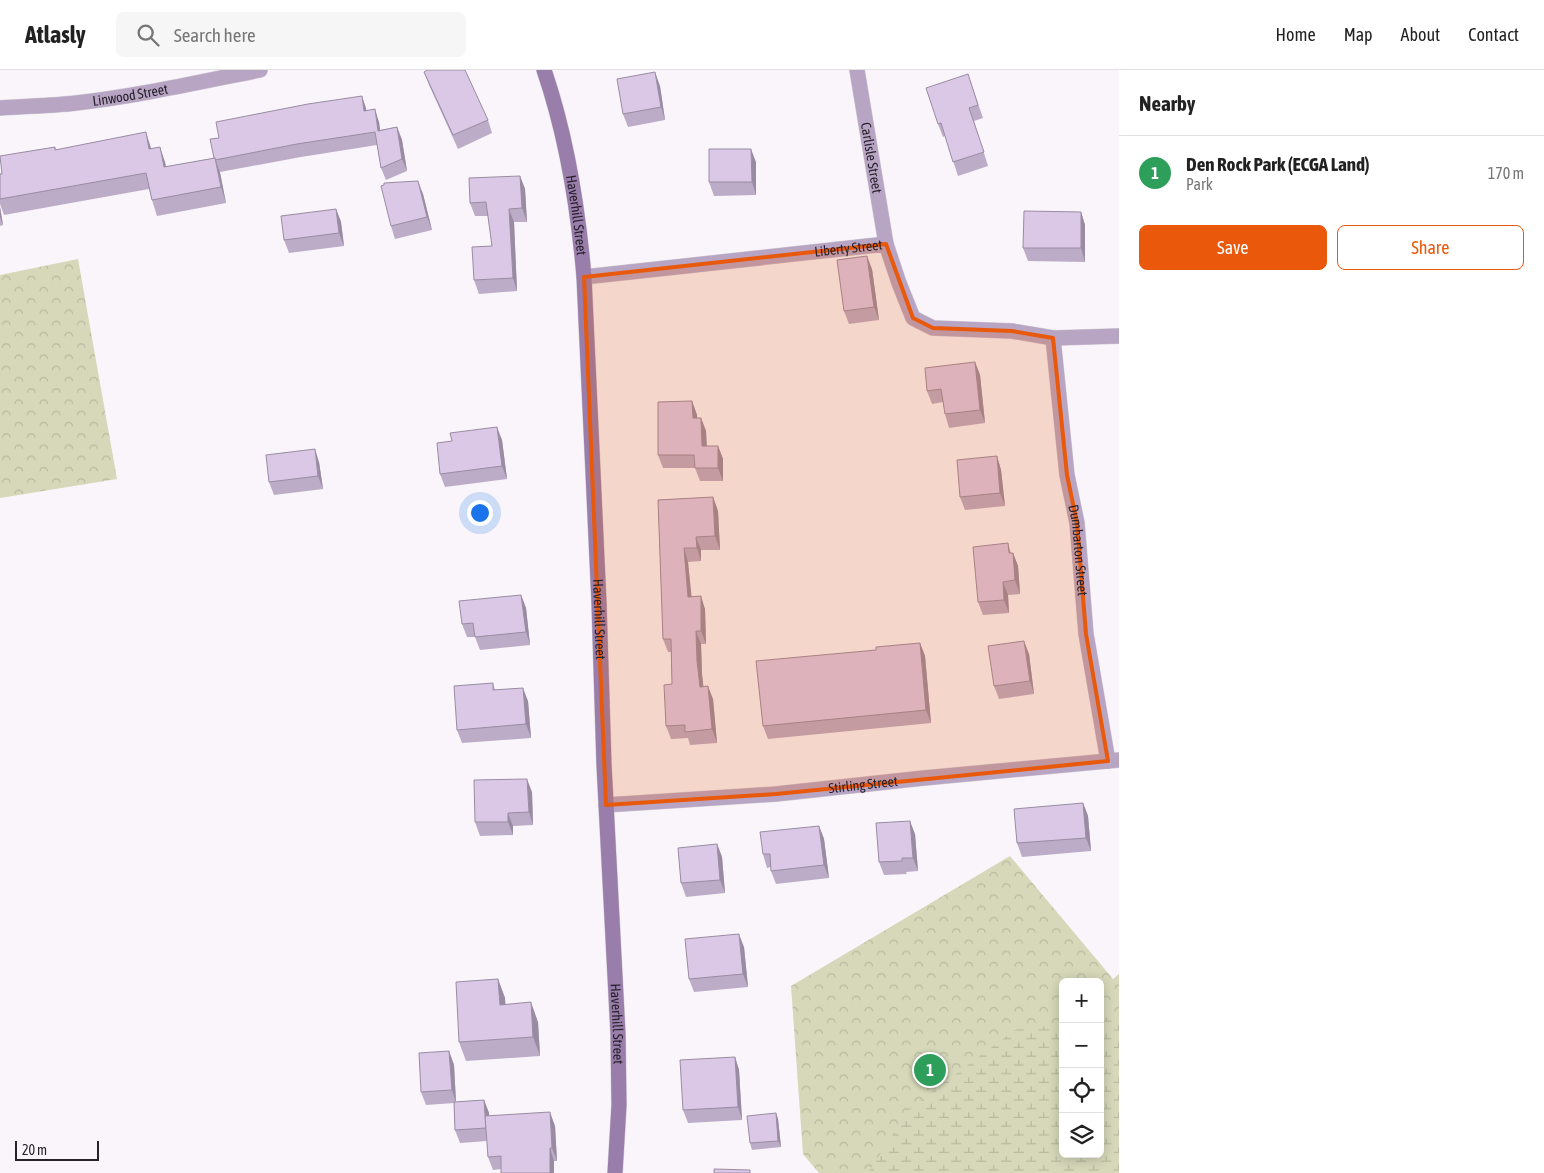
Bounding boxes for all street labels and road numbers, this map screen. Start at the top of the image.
street label: Linwood Street [92,81,169,109]
street label: Carlisle Street [858,121,885,194]
street label: Haverhill Street [563,174,590,256]
street label: Liberty Street [814,236,883,260]
street label: Dumbarton Street [1065,503,1091,597]
street label: Haverhill Street [590,578,609,660]
street label: Stirling Street [828,773,899,796]
street label: Haverhill Street [607,983,626,1064]

